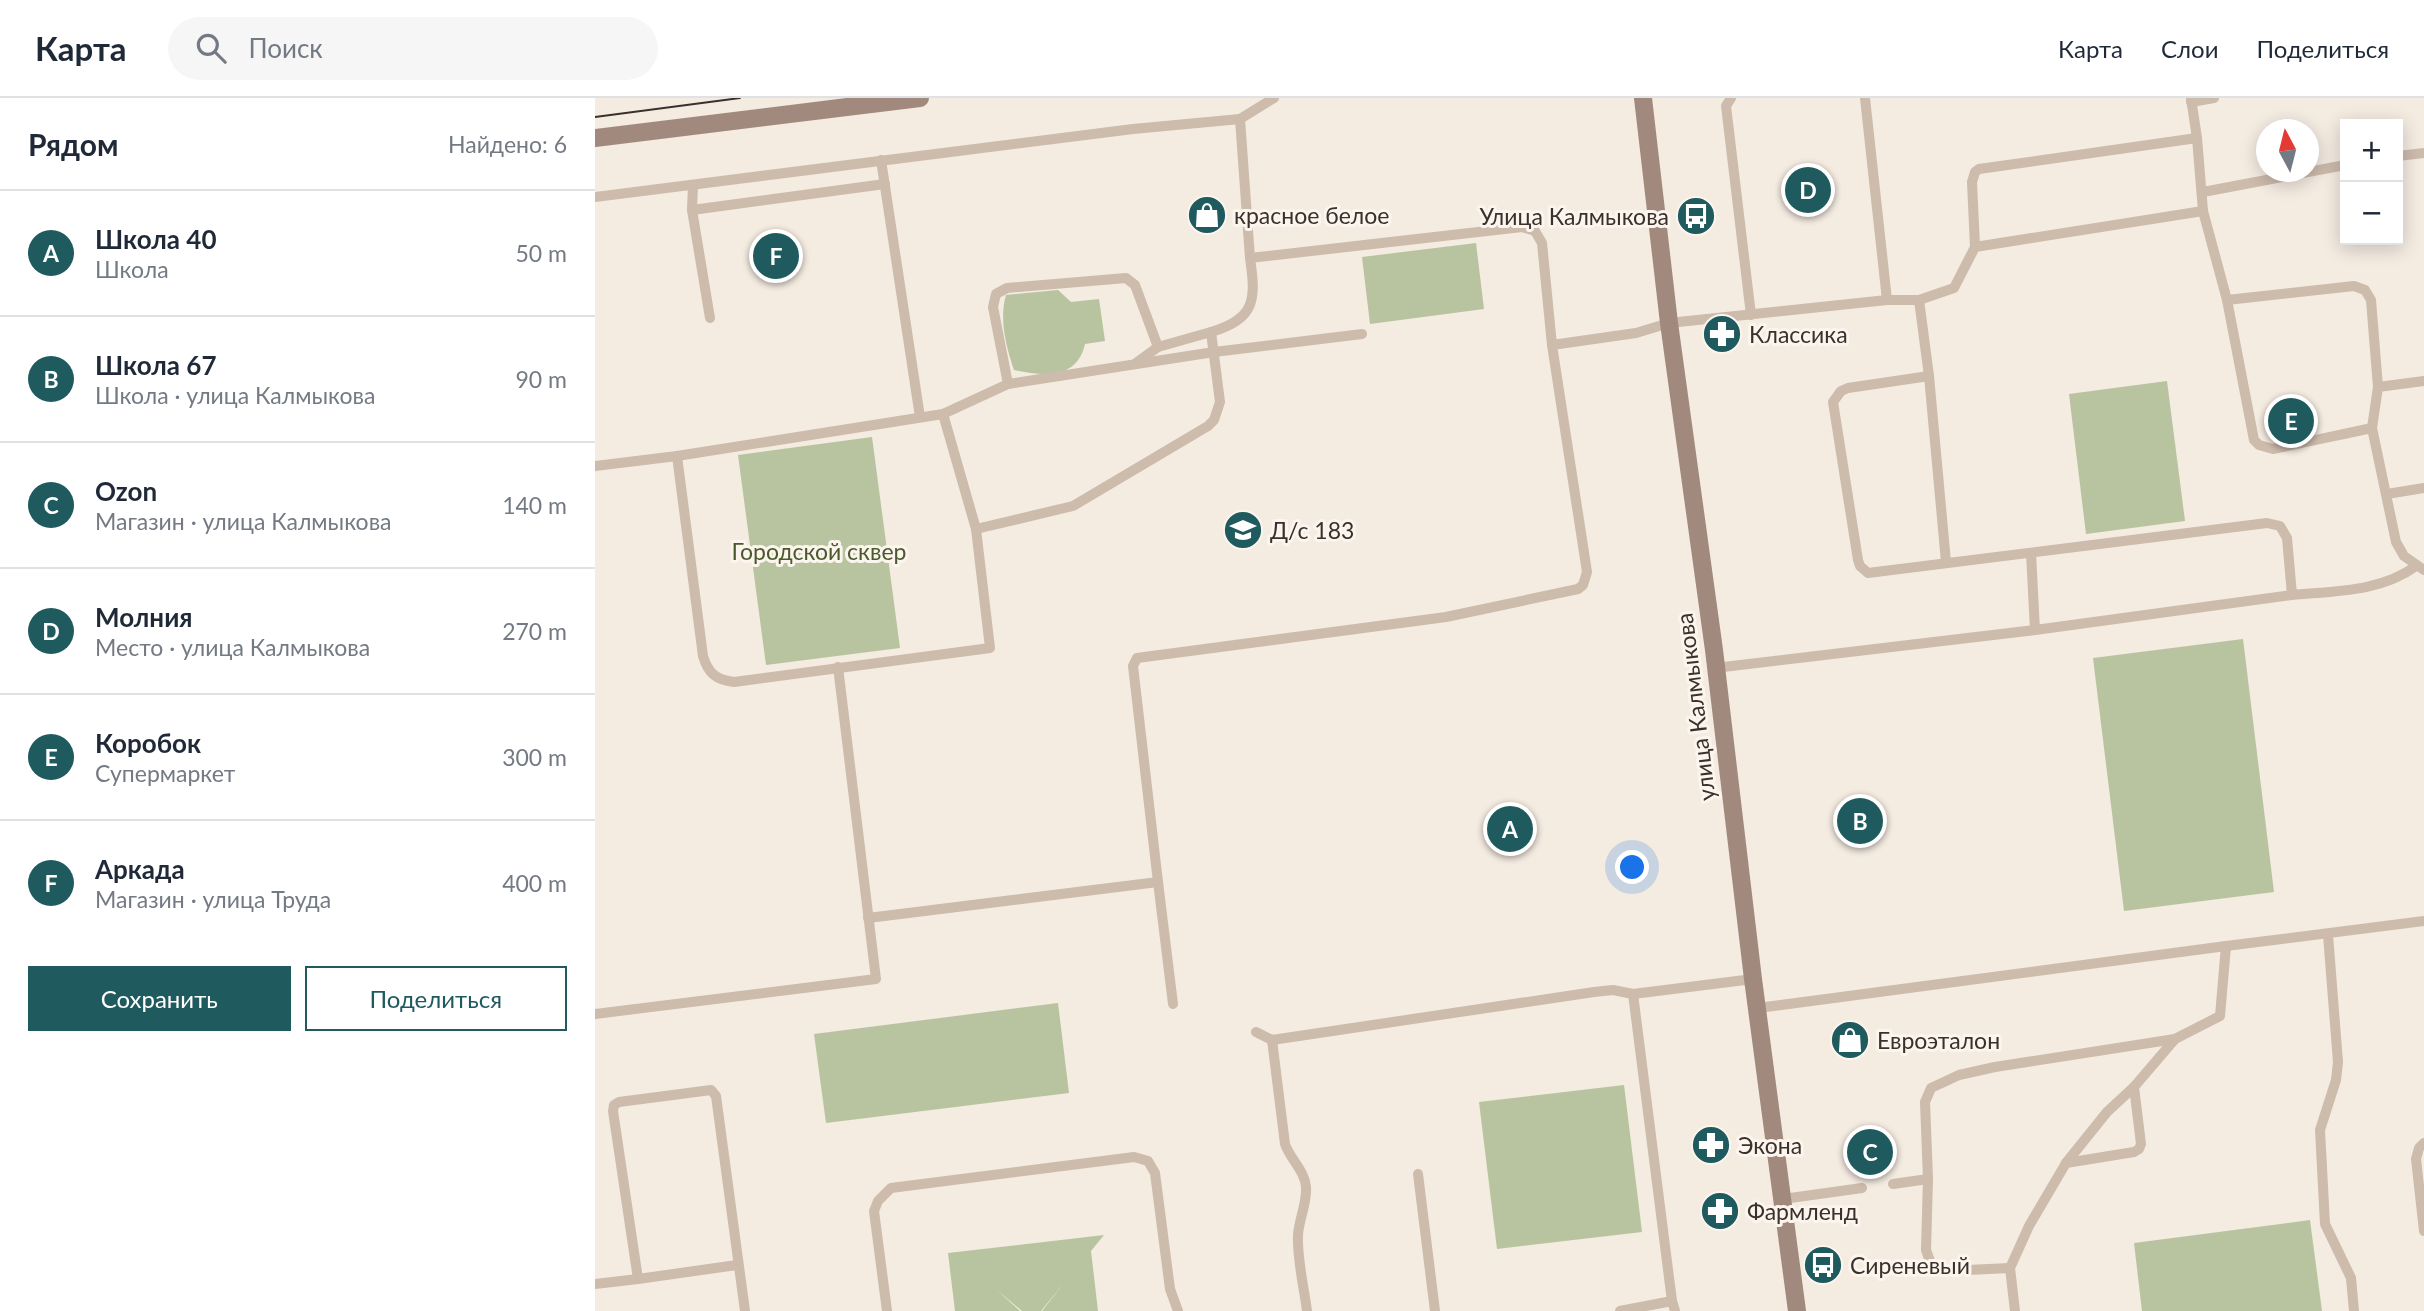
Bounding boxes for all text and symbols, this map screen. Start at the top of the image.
search box [168,17,658,80]
text: Карта [35,28,126,68]
icon: search [192,29,230,67]
text: Поиск [248,32,323,64]
text: Карта [2058,34,2123,63]
text: Слои [2161,34,2218,63]
text: Поделиться [2256,34,2389,63]
north arrow [2256,119,2319,182]
map controls [2340,119,2403,245]
button: + [2340,119,2403,182]
text: Рядом [28,126,118,162]
text: Найдено: 6 [448,130,567,158]
pin: D [1785,164,1831,216]
button: − [2340,182,2403,245]
shop icon: красное белое [1186,194,1228,236]
bus stop icon: Улица Калмыкова [1675,195,1717,237]
place label: красное белое [1234,201,1389,229]
place label: Улица Калмыкова [1480,202,1669,230]
text: Школа 40 [95,223,216,255]
pin: F [753,230,799,282]
text: A [43,239,59,267]
text: 50 m [516,239,567,267]
text: Школа [95,255,169,283]
pharmacy icon: Классика [1701,313,1743,355]
place label: Классика [1749,320,1848,348]
text: Школа 67 [95,349,216,381]
text: B [43,365,59,393]
text: 90 m [516,365,567,393]
text: Школа · улица Калмыкова [95,381,375,409]
pin: E [2268,395,2314,447]
text: Ozon [95,475,157,507]
text: C [43,491,59,519]
text: 140 m [502,491,567,519]
text: Магазин · улица Калмыкова [95,507,392,535]
school or university icon: Д/с 183 [1222,509,1264,551]
place label: Д/с 183 [1270,516,1354,544]
park label: Городской сквер [732,537,906,565]
text: Молния [95,601,193,633]
street label: улица Калмыкова [1670,611,1720,803]
text: D [42,617,60,645]
text: 270 m [502,617,567,645]
text: Место · улица Калмыкова [95,633,370,661]
text: Коробок [95,727,201,759]
text: E [44,743,58,771]
text: 300 m [502,743,567,771]
text: Супермаркет [95,759,235,787]
pin: B [1837,795,1883,847]
pin: A [1487,803,1533,855]
your location [1615,850,1649,884]
text: Аркада [95,853,185,885]
text: F [44,869,58,897]
text: 400 m [502,869,567,897]
text: Магазин · улица Труда [95,885,331,913]
button: Сохранить [28,966,291,1031]
button: Поделиться [305,966,567,1031]
shop icon: Евроэталон [1829,1019,1871,1061]
place label: Евроэталон [1877,1026,2000,1054]
pharmacy icon: Экона [1690,1124,1732,1166]
pin: C [1847,1126,1893,1178]
place label: Экона [1738,1131,1802,1159]
pharmacy icon: Фармленд [1699,1190,1741,1232]
place label: Фармленд [1747,1197,1858,1225]
bus stop icon: Сиреневый [1802,1244,1844,1286]
place label: Сиреневый [1850,1251,1970,1279]

